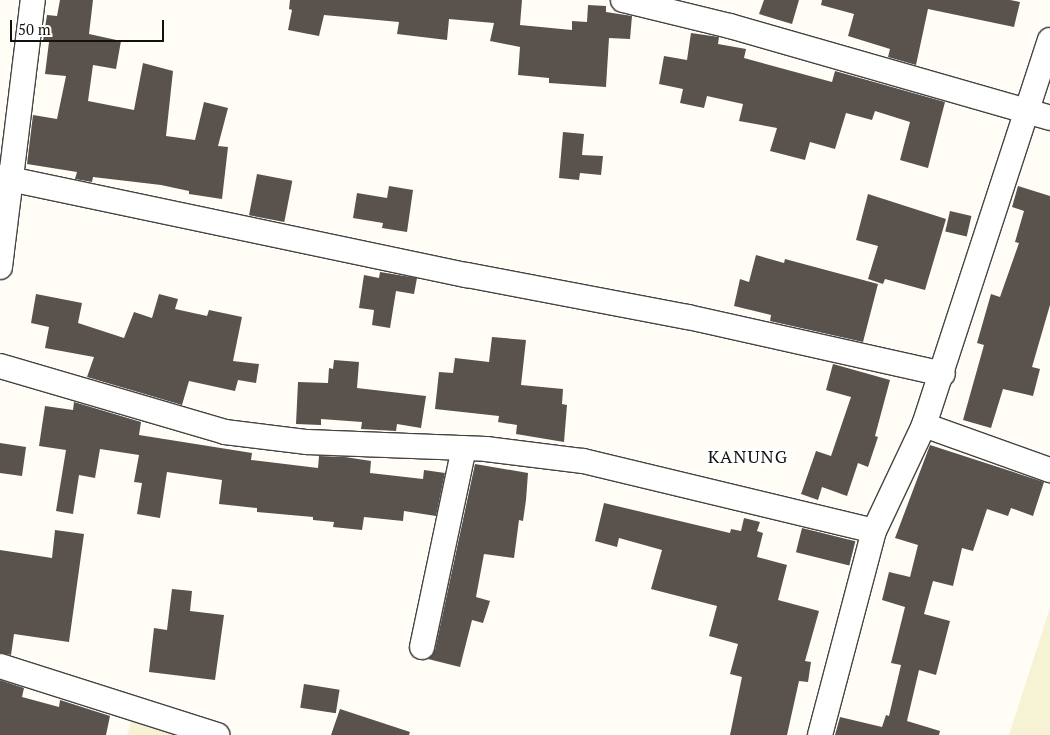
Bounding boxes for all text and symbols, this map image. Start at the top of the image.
scale bar [12,10,166,42]
text: 50 m [18,19,51,39]
district label: KANUNG [707,445,789,467]

